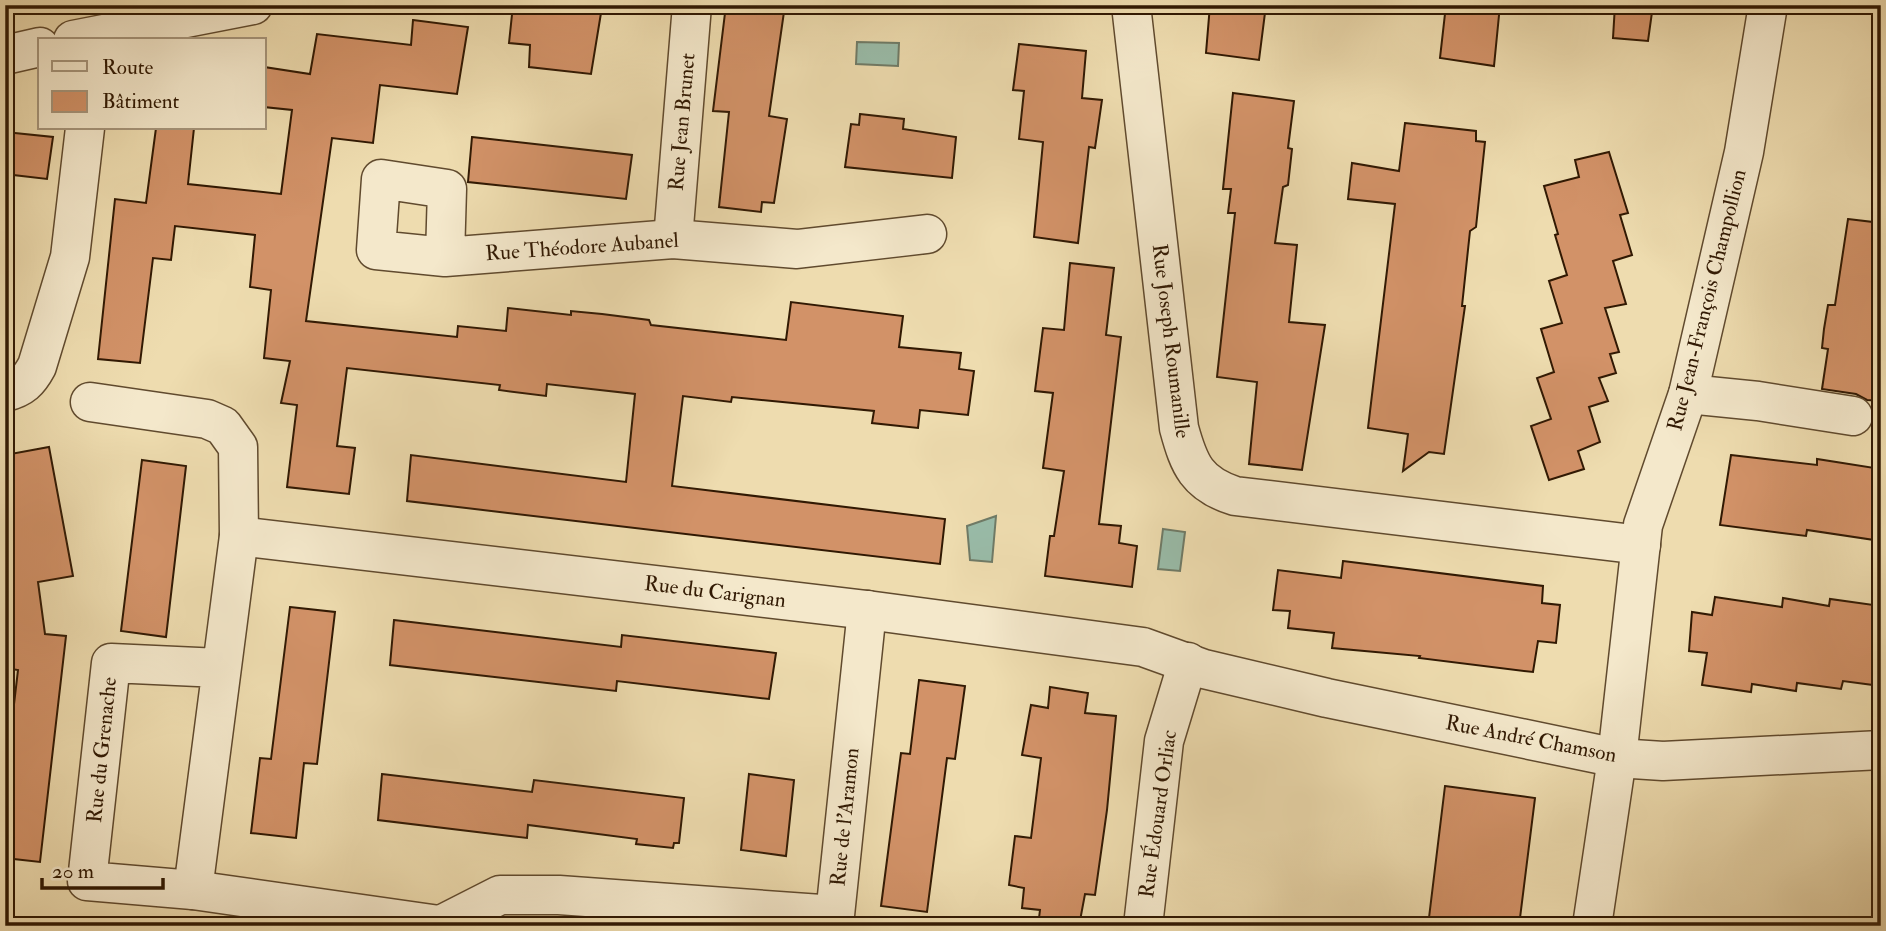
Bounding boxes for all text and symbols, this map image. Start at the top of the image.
legend [38,38,266,130]
street label: Rue Jean Brunet [663,52,701,192]
text: Route [102,54,154,81]
text: Bâtiment [102,88,179,115]
street label: Rue Jean-François Champollion [1661,166,1753,434]
street label: Rue Théodore Aubanel [484,227,680,267]
street label: Rue Joseph Roumanille [1146,242,1196,440]
street label: Rue du Carignan [643,570,788,614]
street label: Rue du Grenache [81,676,123,824]
street label: Rue André Chamson [1443,709,1619,769]
street label: Rue Édouard Orliac [1133,728,1183,900]
street label: Rue de l'Aramon [824,746,866,888]
scale bar [42,847,163,891]
text: 20 m [52,858,94,885]

